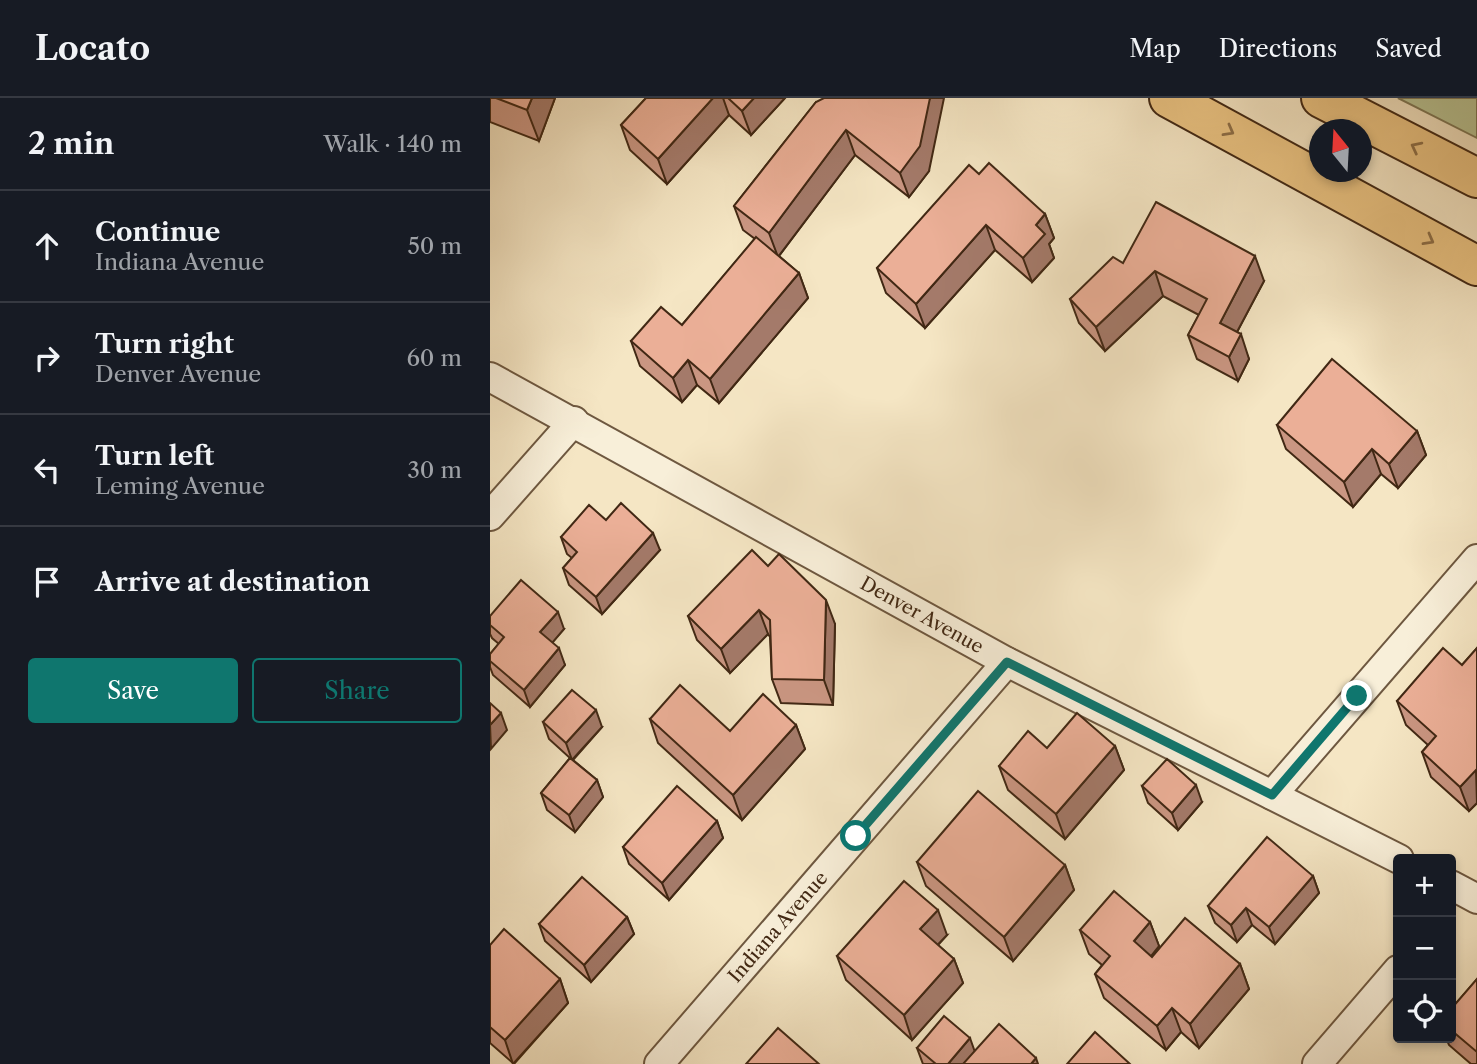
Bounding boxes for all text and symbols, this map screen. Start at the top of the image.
text: Locato [35,28,150,69]
text: Map [1129,34,1181,63]
text: Directions [1219,34,1337,63]
text: Saved [1375,34,1442,63]
north arrow [1309,119,1372,182]
one-way arrow [1222,123,1234,136]
text: 2 min [28,125,114,162]
text: Walk · 140 m [323,130,462,158]
one-way arrow [1411,141,1423,155]
text: Continue [95,216,220,248]
icon: ahead [28,227,66,265]
one-way arrow [1421,231,1434,245]
text: 50 m [407,232,462,260]
text: Indiana Avenue [95,248,264,276]
text: Turn right [95,328,234,360]
icon: right [28,339,66,377]
text: 60 m [406,344,462,372]
text: Denver Avenue [95,360,261,388]
text: Turn left [95,440,214,472]
icon: left [28,451,66,489]
text: 30 m [407,456,462,484]
text: Leming Avenue [95,472,265,500]
icon: arrive [28,563,66,601]
text: Arrive at destination [95,566,370,598]
street label: Denver Avenue [856,572,988,658]
button: Save [28,658,238,723]
button: Share [252,658,462,723]
route end [1341,680,1372,711]
route start [840,820,871,851]
map controls [1393,854,1456,1043]
button: + [1393,854,1456,917]
street label: Indiana Avenue [723,867,833,987]
button: − [1393,917,1456,980]
button: locate [1393,980,1456,1043]

